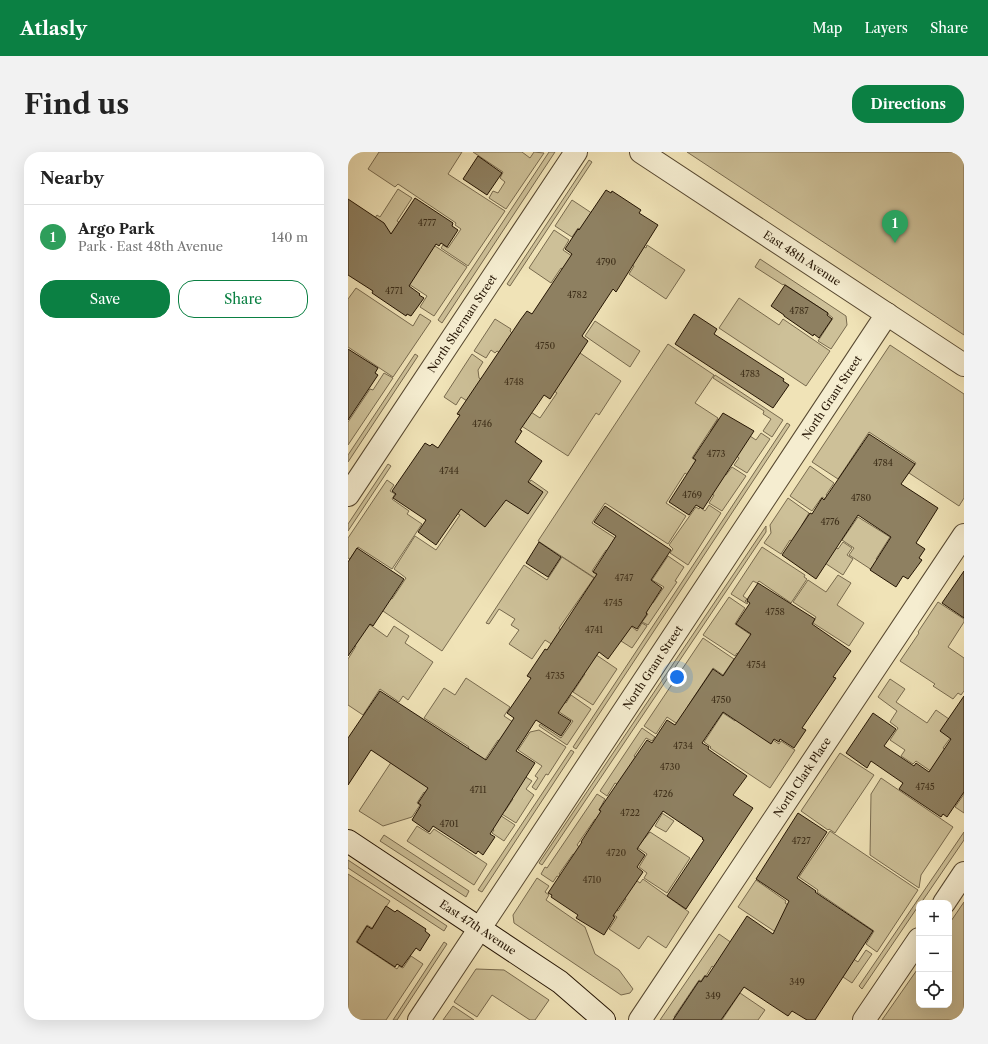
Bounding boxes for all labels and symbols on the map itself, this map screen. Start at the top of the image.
pin: 1 [882,210,908,243]
house number: 4777 [418,217,437,228]
street label: East 48th Avenue [761,228,844,289]
house number: 4790 [596,256,617,267]
street label: North Sherman Street [424,271,500,375]
house number: 4771 [385,285,403,296]
house number: 4782 [567,289,587,300]
house number: 4787 [789,305,809,316]
house number: 4750 [535,340,555,351]
street label: North Grant Street [799,353,865,442]
house number: 4783 [740,368,760,379]
house number: 4748 [504,376,524,387]
house number: 4746 [472,418,492,429]
house number: 4773 [706,448,726,459]
house number: 4784 [873,457,893,468]
house number: 4744 [439,465,459,476]
house number: 4769 [682,489,702,500]
house number: 4780 [851,492,872,503]
house number: 4776 [820,516,840,527]
house number: 4747 [615,572,634,583]
house number: 4745 [603,597,623,608]
house number: 4758 [765,606,785,617]
street label: North Grant Street [620,623,686,712]
house number: 4741 [585,624,603,635]
house number: 4754 [746,659,766,670]
your location [667,667,687,687]
house number: 4735 [545,670,565,681]
house number: 4750 [711,694,731,705]
street label: North Clark Place [770,734,834,820]
house number: 4734 [673,740,693,751]
house number: 4730 [660,761,680,772]
house number: 4745 [915,781,935,792]
house number: 4711 [469,784,487,795]
house number: 4726 [653,788,673,799]
house number: 4722 [620,807,640,818]
house number: 4701 [439,818,459,829]
house number: 4727 [791,835,811,846]
house number: 4720 [606,847,627,858]
house number: 4710 [582,874,602,885]
street label: East 47th Avenue [437,897,519,958]
house number: 349 [789,976,805,987]
house number: 349 [705,990,721,1001]

